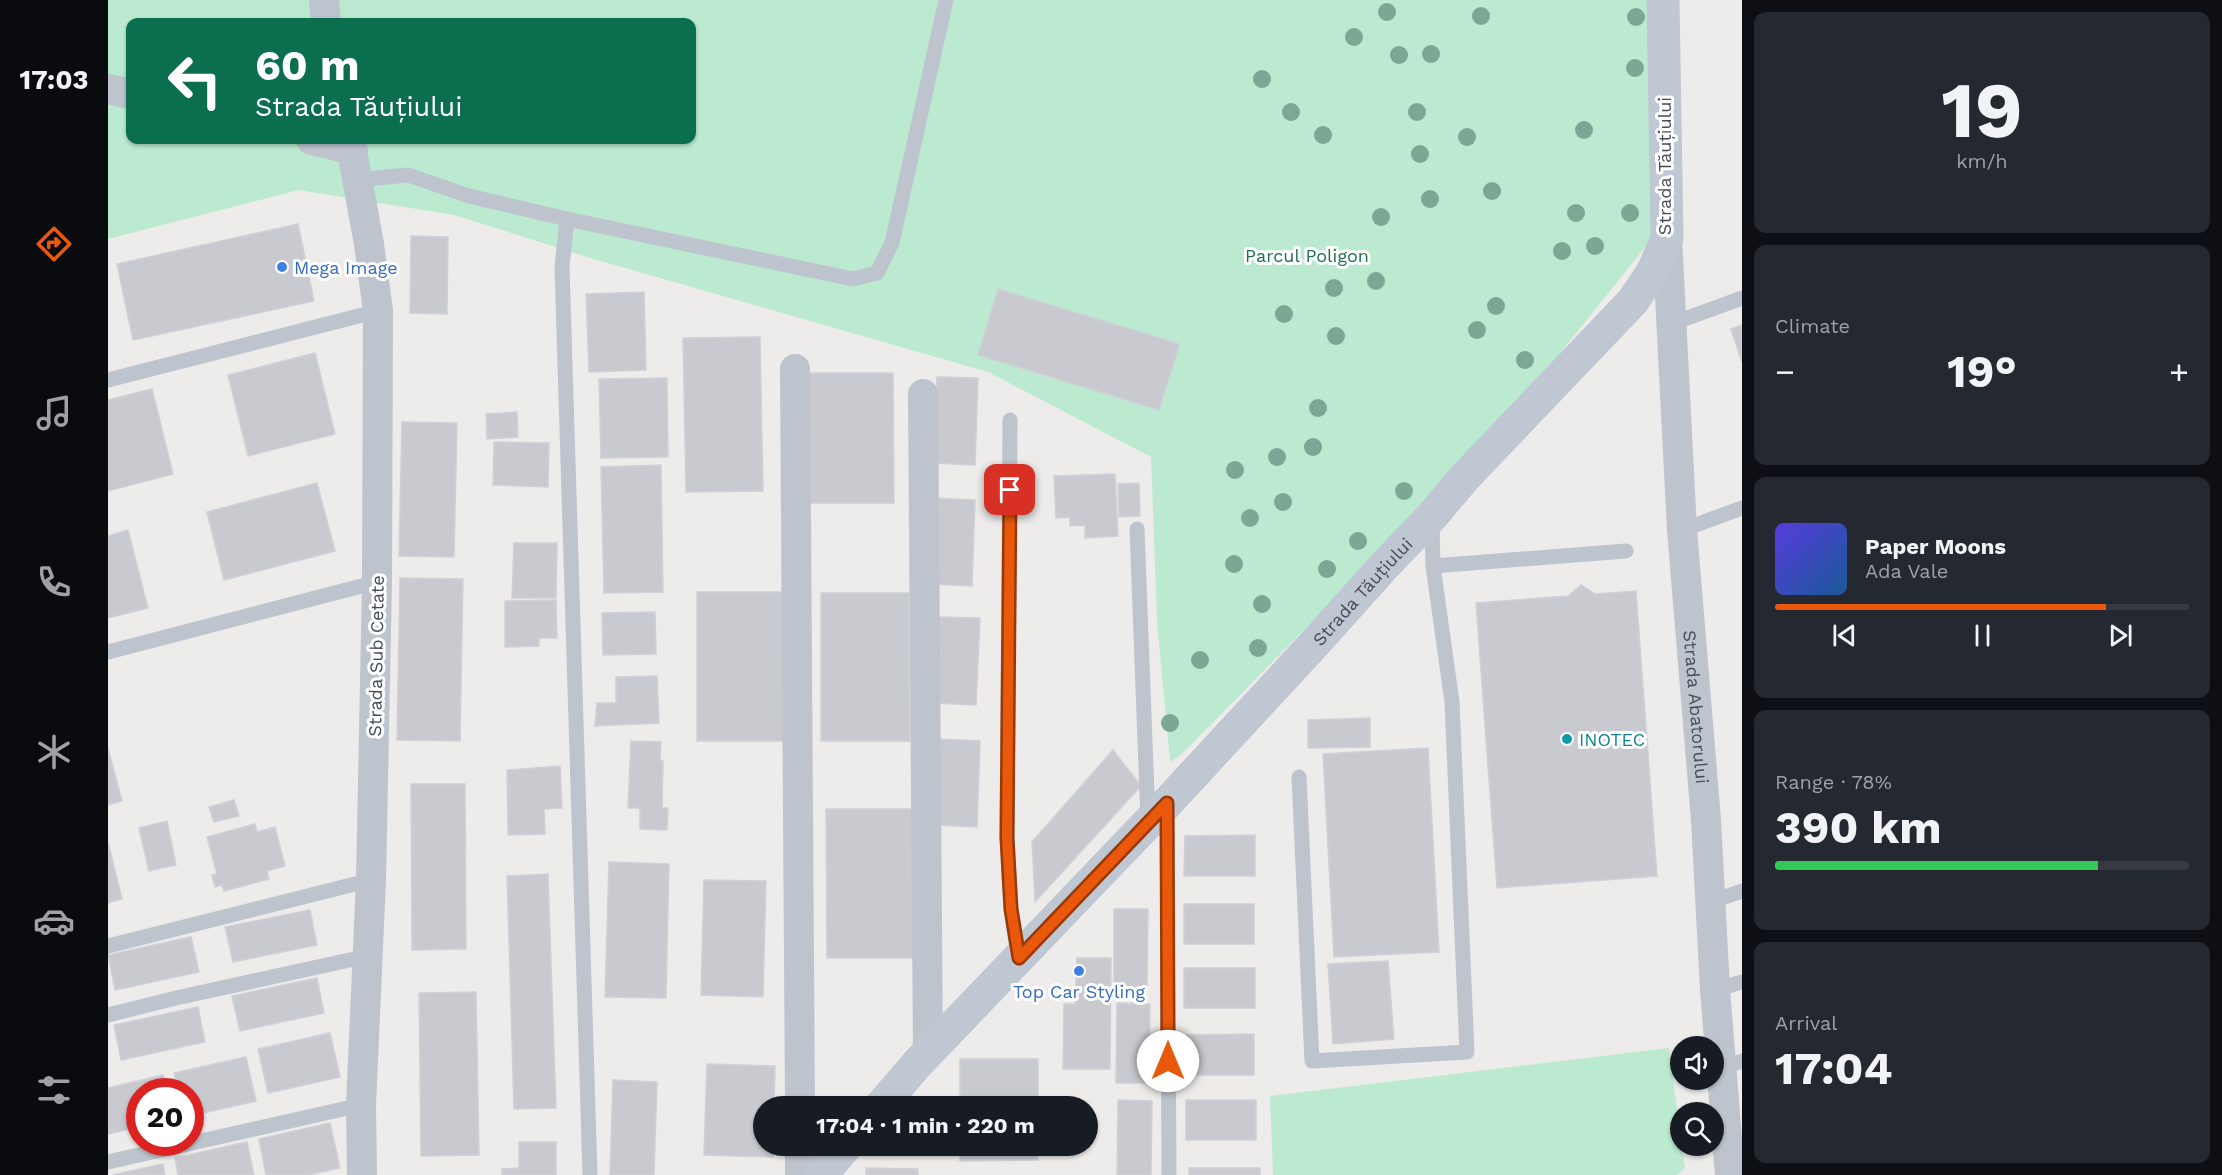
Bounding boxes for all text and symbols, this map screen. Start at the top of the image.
text: 60 m [255,41,359,90]
icon: left [156,42,234,120]
text: 17:03 [20,64,88,96]
text: 19 [1941,64,2023,156]
text: Strada Tăuțiului [255,91,462,123]
street label: Strada Tăuțiului [1654,97,1675,235]
text: km/h [1956,149,2008,173]
icon: directions [33,223,75,265]
park label: Parcul Poligon [1245,245,1369,266]
place label: Mega Image [294,257,398,278]
marker: Mega Image [275,260,289,274]
text: Climate [1775,314,1850,338]
text: 19° [1947,345,2017,398]
text: − [1775,352,1795,391]
text: + [2169,352,2189,391]
icon: music [33,392,75,434]
pin [984,464,1035,515]
icon: arrive [993,473,1026,506]
street label: Strada Tăuțiului [1308,533,1416,649]
text: Paper Moons [1865,534,2006,559]
text: Ada Vale [1865,559,1948,583]
icon: phone [33,561,75,603]
street label: Strada Sub Cetate [364,575,388,737]
icon: previous [1828,619,1861,652]
icon: pause [1966,619,1999,652]
icon: next [2104,619,2137,652]
street label: Strada Abatorului [1680,629,1713,785]
place label: INOTEC [1579,729,1645,750]
icon: climate [33,731,75,773]
marker: INOTEC [1560,732,1574,746]
text: Range · 78% [1775,770,1892,794]
text: 390 km [1775,801,1942,854]
icon: car [33,900,75,942]
marker: Top Car Styling [1072,964,1086,978]
place label: Top Car Styling [1013,981,1145,1002]
text: Arrival [1775,1011,1837,1035]
position arrow [1136,1029,1200,1093]
map controls [1670,1036,1724,1156]
button: sound [1670,1036,1724,1090]
text: 17:04 [1775,1042,1893,1095]
icon: filters [33,1069,75,1111]
speed limit sign: 20 [126,1078,204,1156]
button: search [1670,1102,1724,1156]
text: 17:04 · 1 min · 220 m [816,1113,1035,1138]

